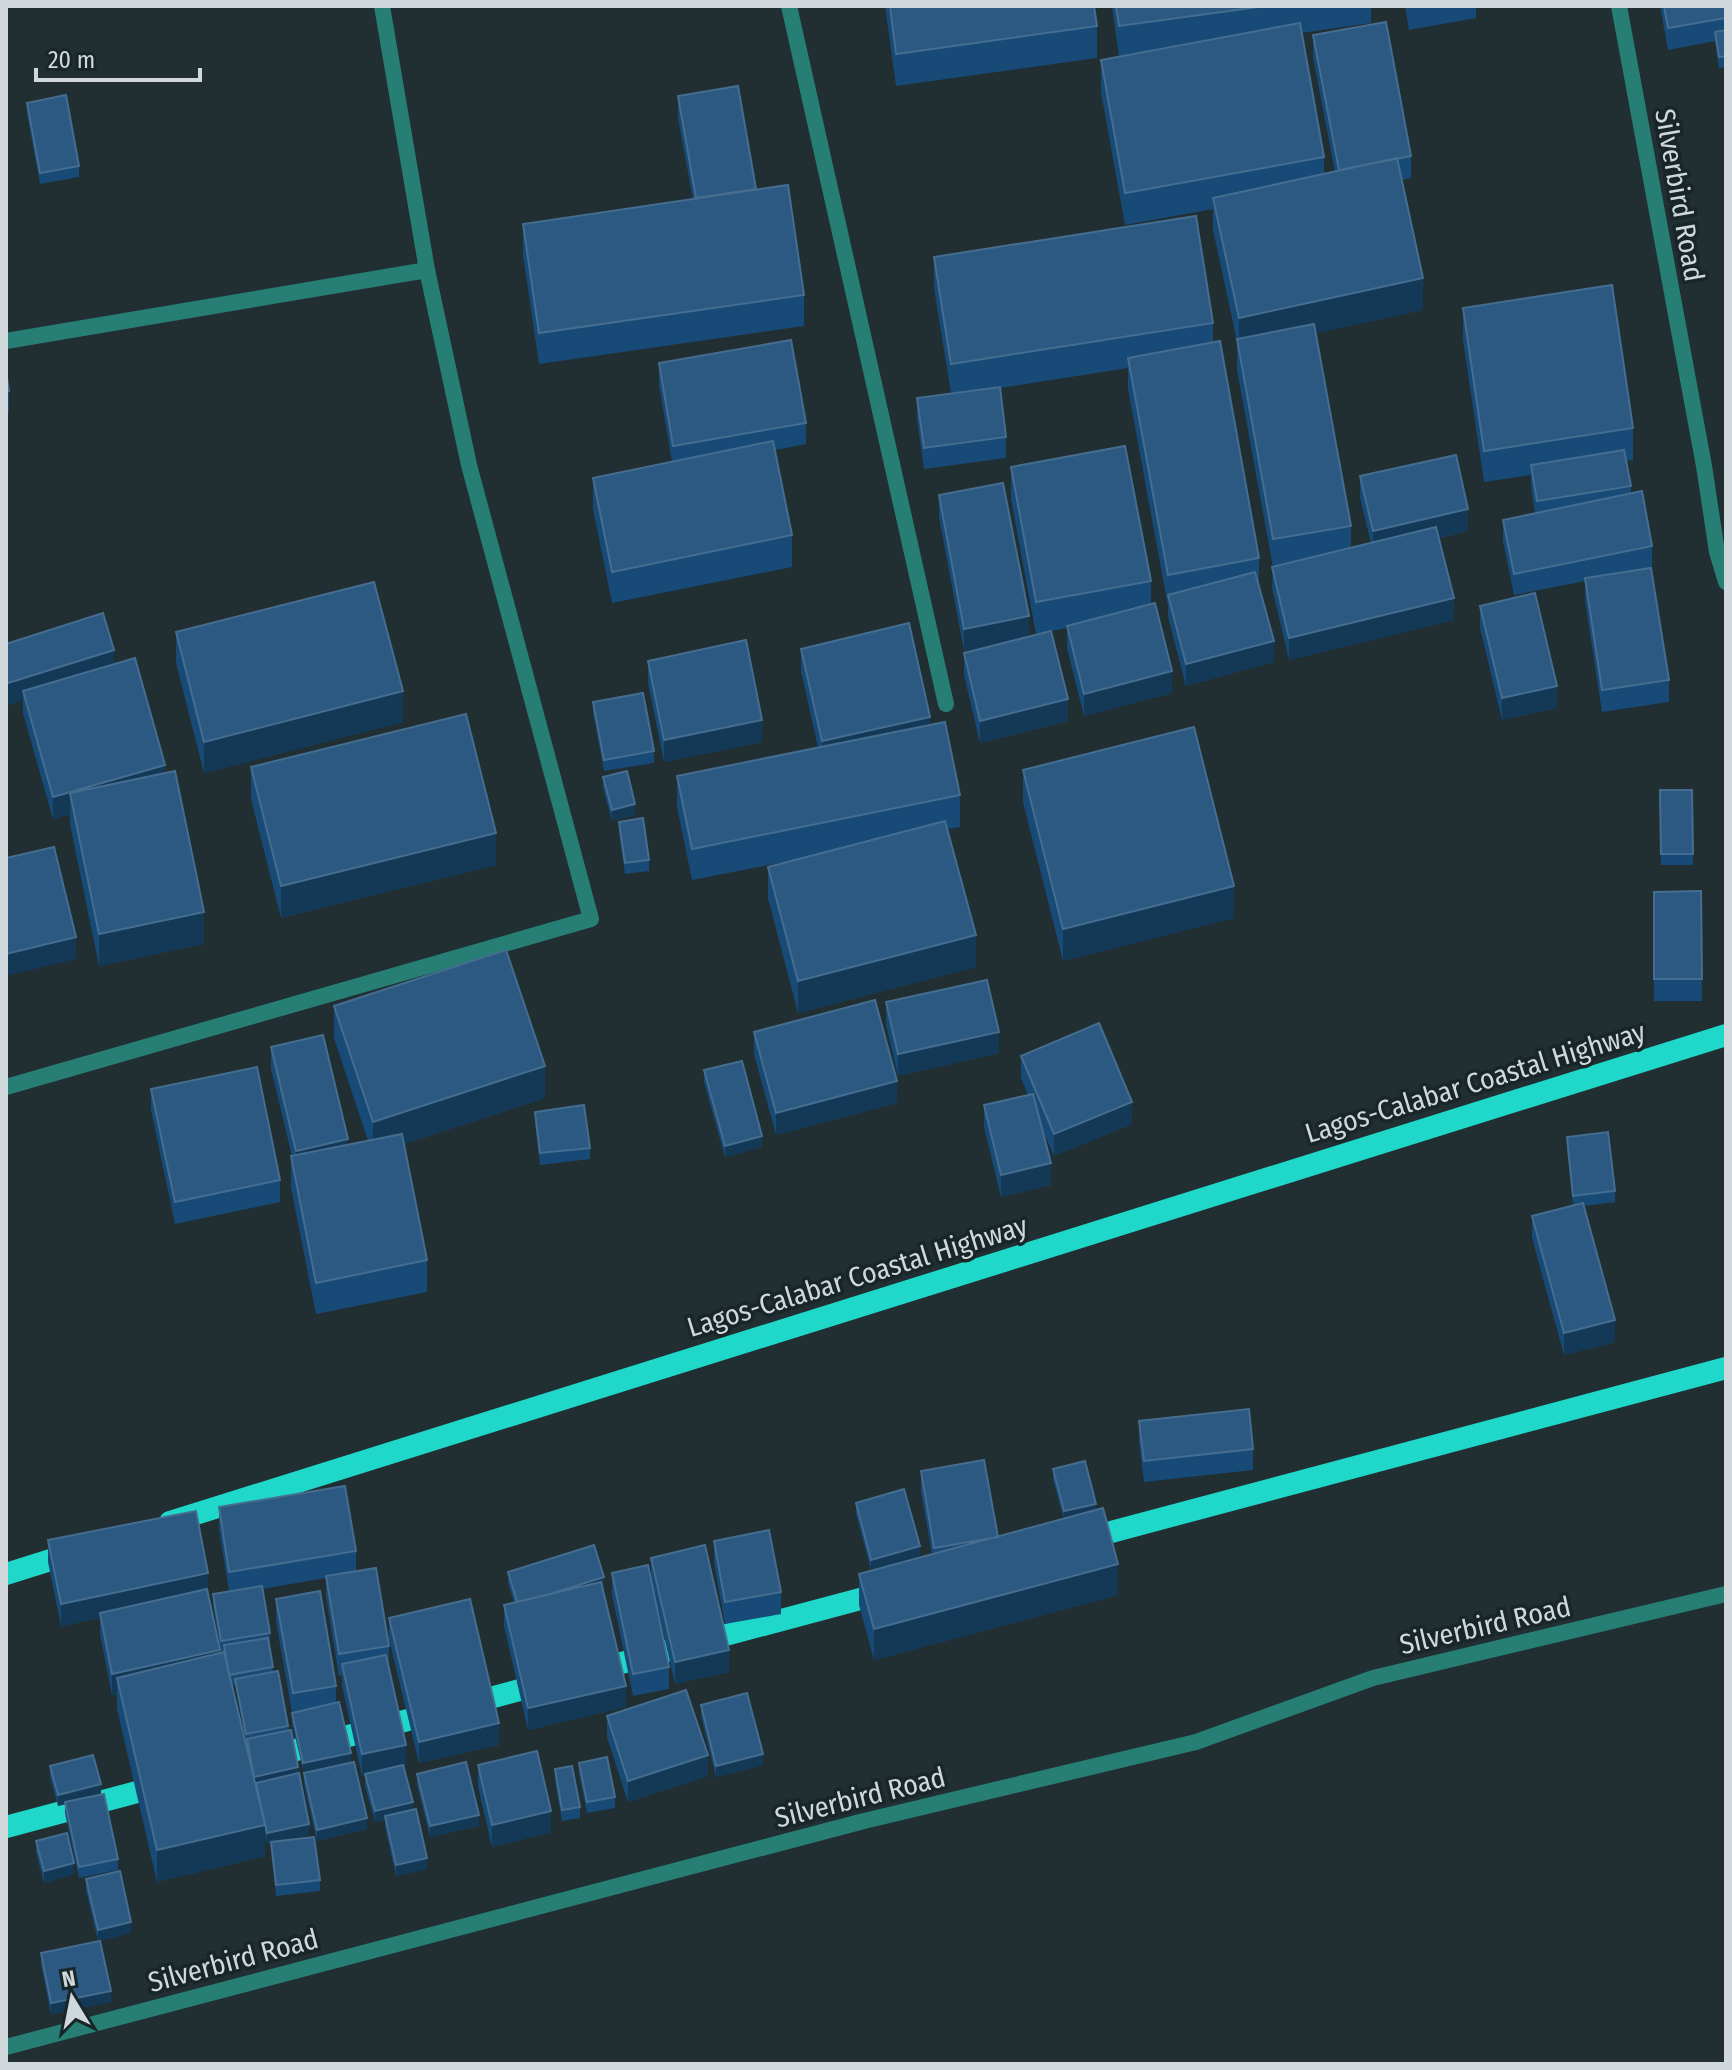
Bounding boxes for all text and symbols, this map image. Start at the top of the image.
scale bar [36,32,200,82]
text: 20 m [48,46,95,74]
street label: Silverbird Road [1648,106,1711,284]
street label: Lagos-Calabar Coastal Highway [1301,1015,1650,1150]
street label: Lagos-Calabar Coastal Highway [683,1209,1032,1344]
street label: Silverbird Road [1396,1590,1574,1661]
street label: Silverbird Road [771,1760,949,1835]
street label: Silverbird Road [145,1922,322,1999]
north arrow [32,1958,112,2038]
text: N [60,1964,77,1993]

